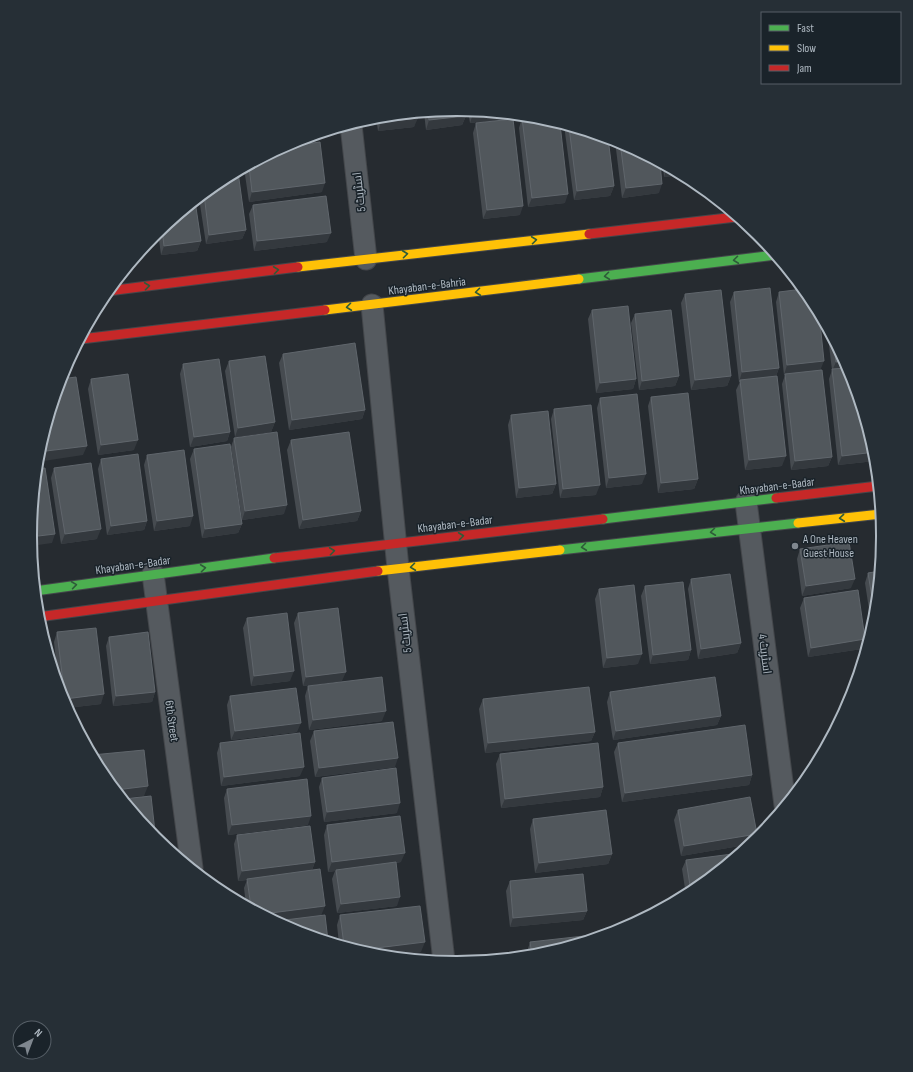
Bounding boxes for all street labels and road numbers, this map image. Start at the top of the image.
street label: اسٹریٹ 5 [350,171,369,213]
street label: Khayaban-e-Bahria [387,274,467,299]
street label: Khayaban-e-Badar [739,474,816,499]
street label: Khayaban-e-Badar [417,512,494,537]
street label: Khayaban-e-Badar [95,553,172,578]
street label: اسٹریٹ 5 [396,612,415,654]
street label: اسٹریٹ 4 [755,633,774,675]
street label: 6th Street [161,700,182,743]

